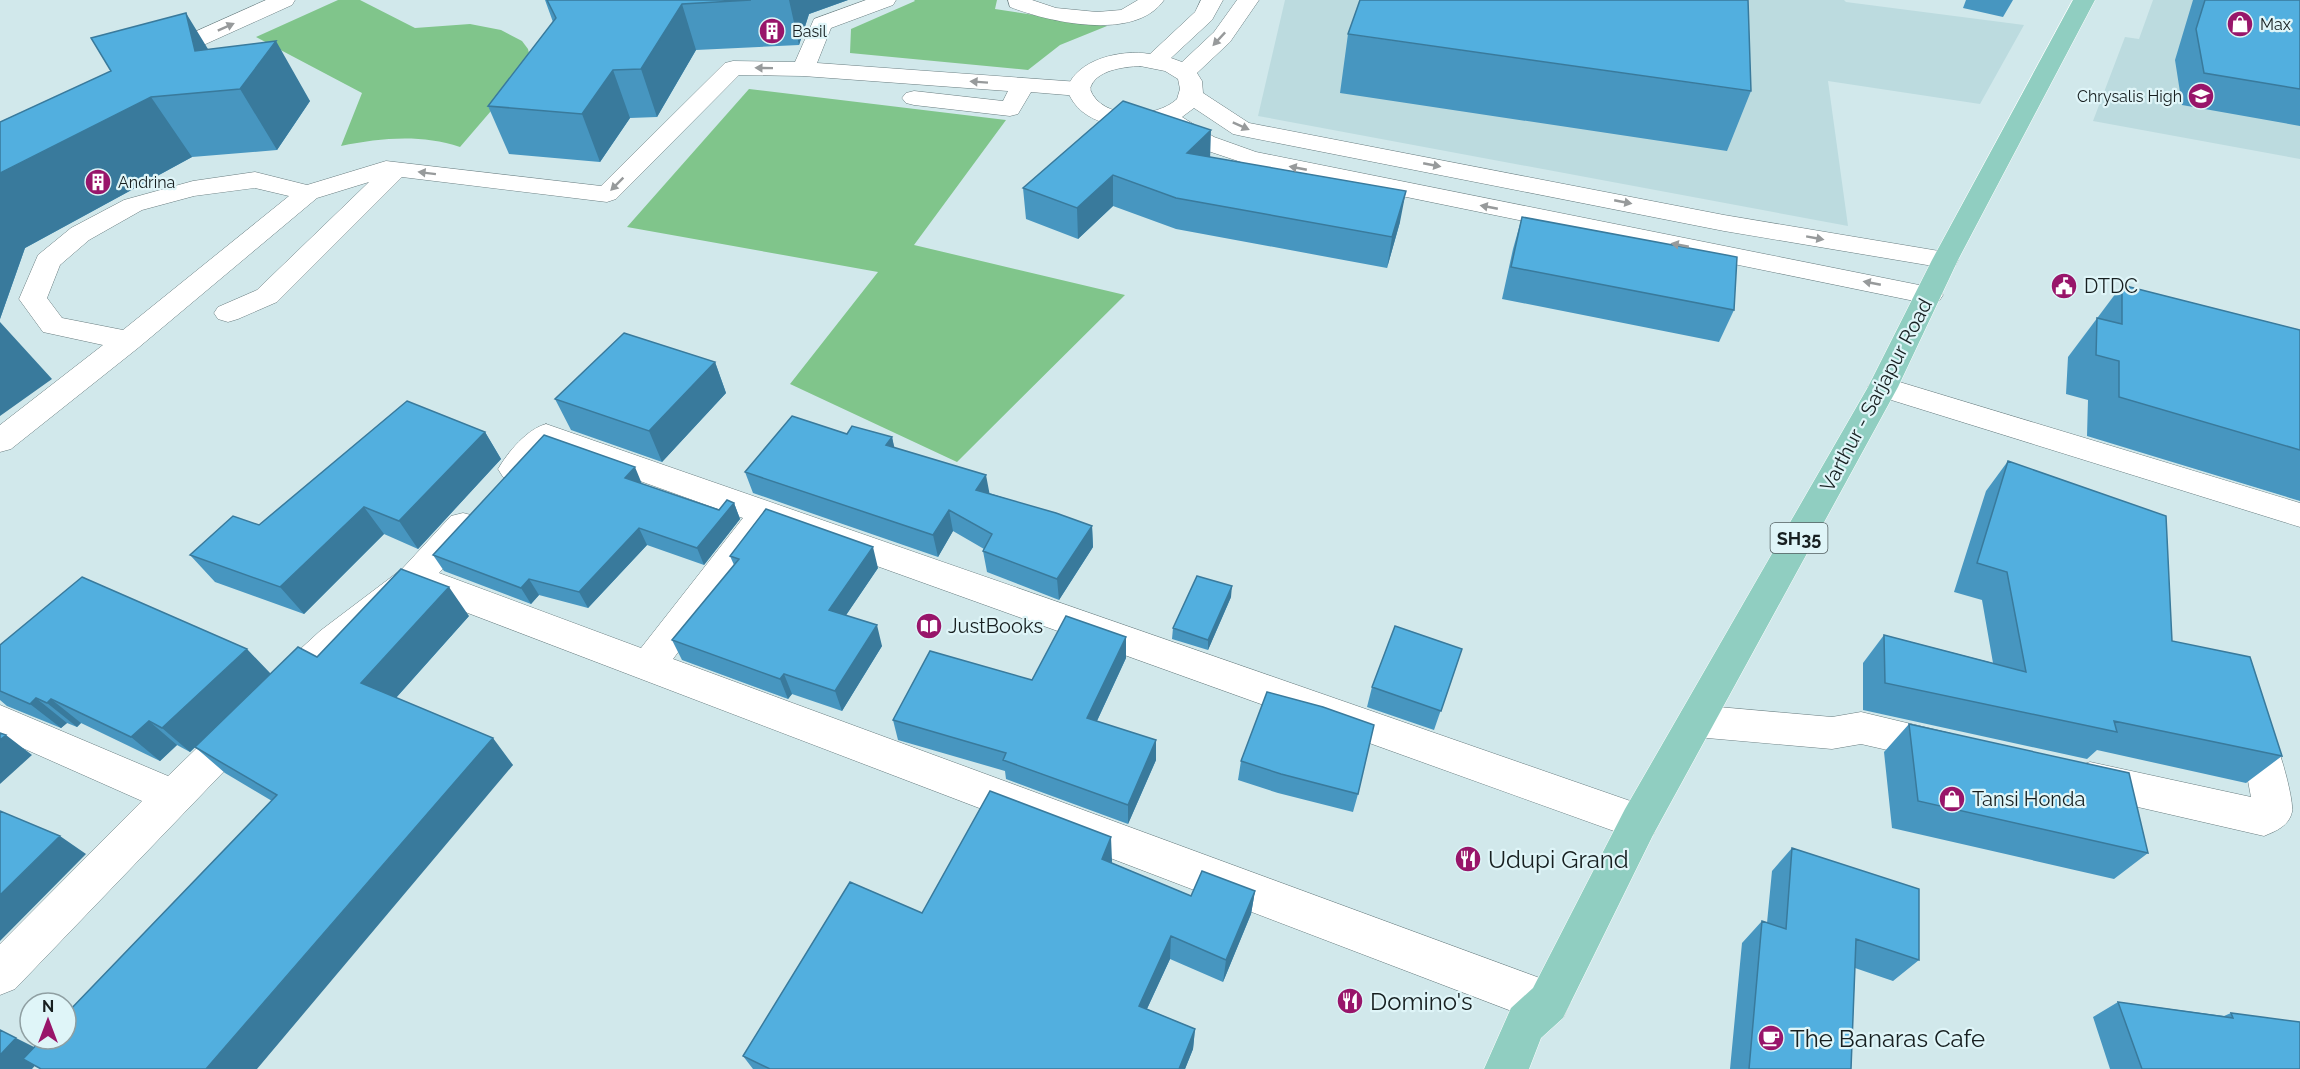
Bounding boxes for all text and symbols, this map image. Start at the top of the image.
shop icon: Max [2225,9,2255,39]
place label: Max [2260,15,2291,34]
building icon: Basil [757,16,787,46]
one-way arrow [217,22,234,31]
place label: Basil [792,22,828,41]
one-way arrow [1213,31,1226,46]
one-way arrow [754,64,773,73]
one-way arrow [970,77,989,86]
school or university icon: Chrysalis High [2186,81,2216,111]
place label: Chrysalis High [2077,87,2182,106]
one-way arrow [1233,121,1251,131]
one-way arrow [1422,161,1441,170]
one-way arrow [1288,163,1307,172]
building icon: Andrina [83,167,113,197]
one-way arrow [418,168,437,178]
place label: Andrina [118,173,175,192]
one-way arrow [610,177,624,192]
one-way arrow [1614,198,1633,207]
one-way arrow [1480,202,1499,211]
one-way arrow [1806,234,1825,243]
one-way arrow [1671,240,1690,249]
public building icon: DTDC [2049,271,2079,301]
place label: DTDC [2084,274,2138,298]
one-way arrow [1862,278,1881,287]
street label: Varthur - Sarjapur Road [1815,294,1937,496]
road number: SH35 [1770,523,1828,553]
library icon: JustBooks [914,611,944,641]
place label: JustBooks [948,614,1043,638]
shop icon: Tansi Honda [1937,784,1967,814]
place label: Tansi Honda [1972,787,2085,811]
restaurant icon: Udupi Grand [1453,844,1483,874]
place label: Udupi Grand [1488,845,1629,874]
restaurant icon: Domino's [1335,986,1365,1016]
place label: Domino's [1370,987,1473,1016]
north arrow [18,991,78,1051]
text: N [42,997,54,1016]
cafe icon: The Banaras Cafe [1756,1023,1786,1053]
place label: The Banaras Cafe [1790,1024,1985,1053]

